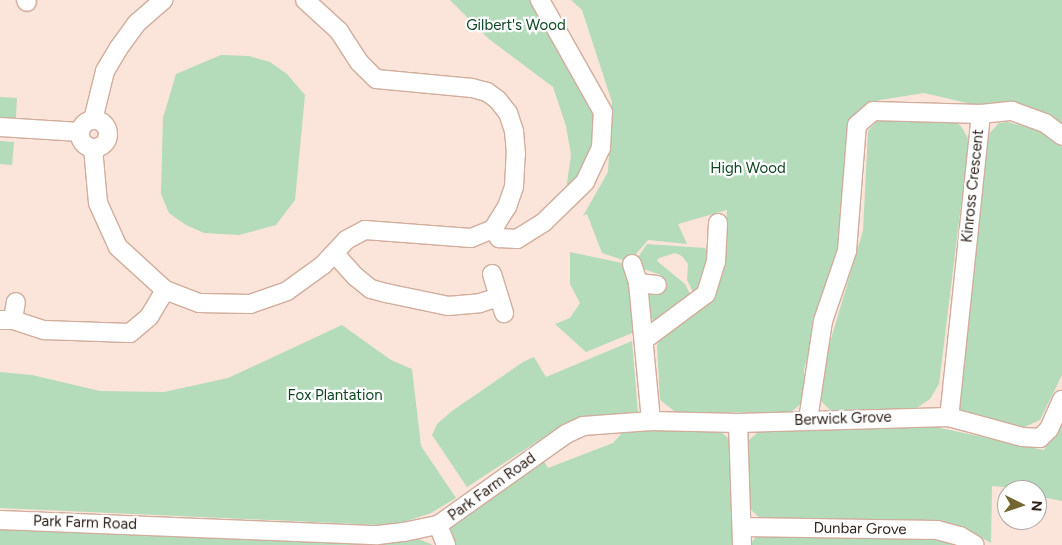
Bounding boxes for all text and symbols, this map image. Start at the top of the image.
park label: Gilbert's Wood [466,17,566,35]
street label: Kinross Crescent [958,128,988,244]
park label: High Wood [710,160,786,178]
park label: Fox Plantation [287,387,383,405]
street label: Berwick Grove [794,408,892,430]
street label: Park Farm Road [445,449,539,525]
north arrow [997,480,1047,530]
text: N [1028,500,1045,512]
street label: Park Farm Road [33,512,137,534]
street label: Dunbar Grove [813,519,907,539]

